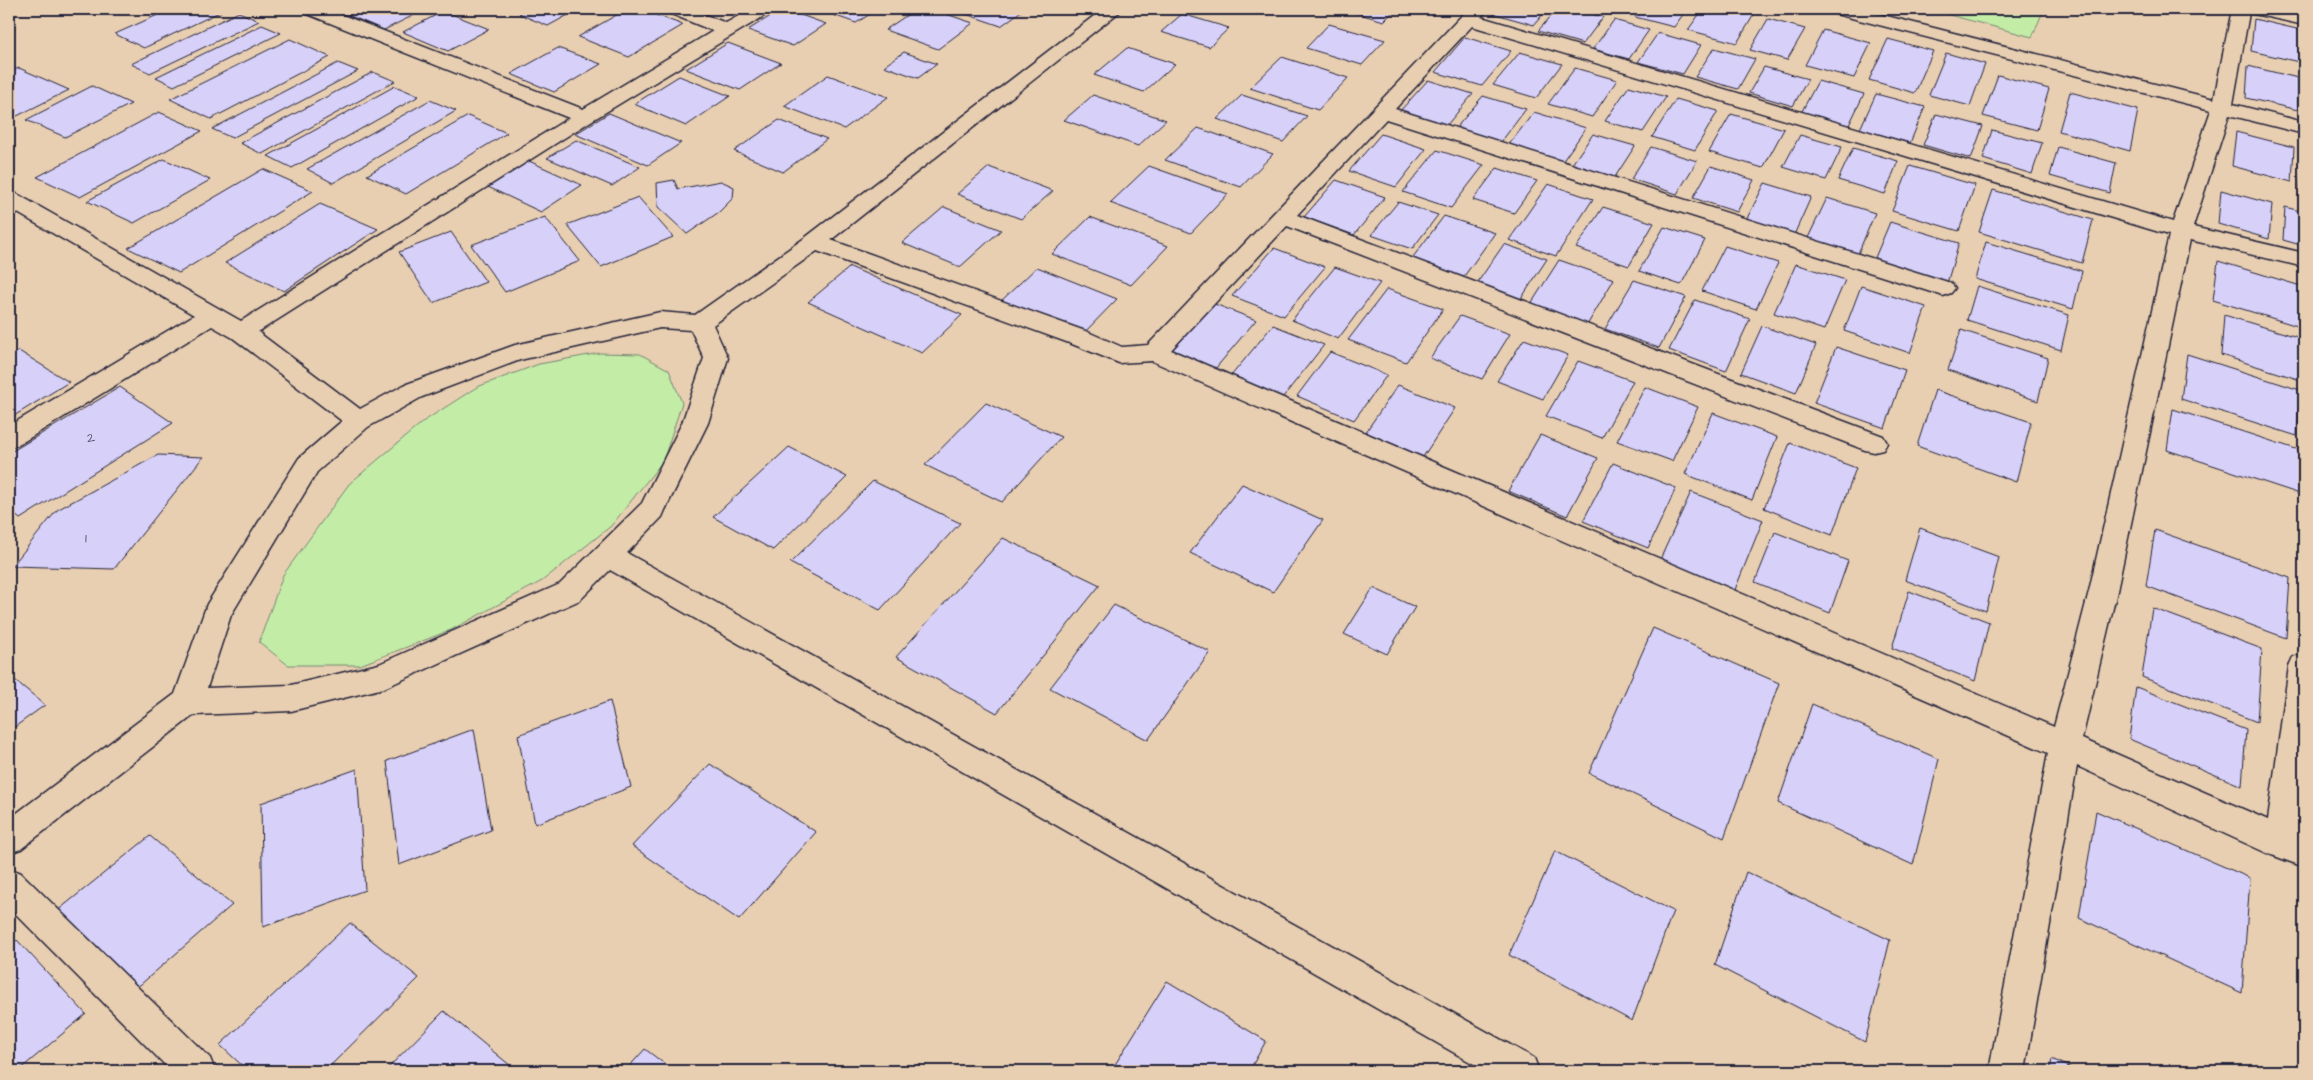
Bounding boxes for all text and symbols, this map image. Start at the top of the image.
house number: 2 [87,428,95,448]
house number: 1 [85,528,87,548]

